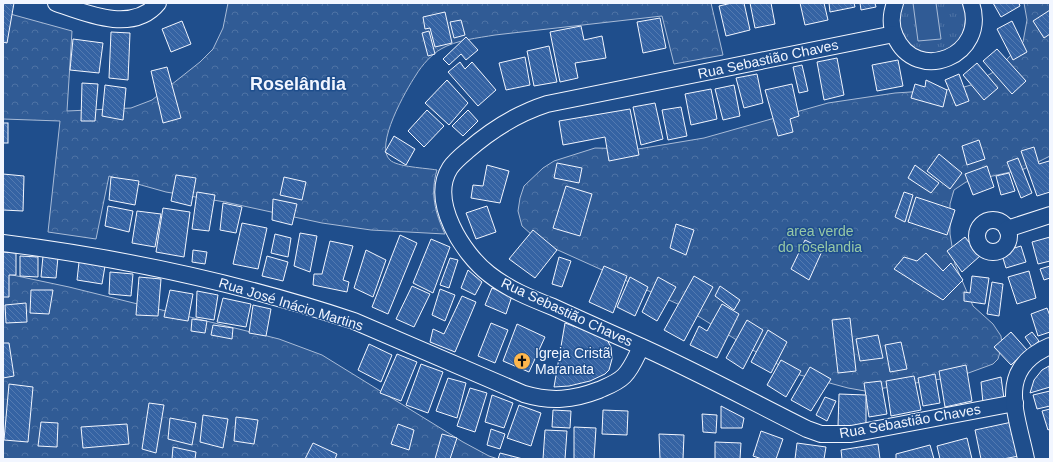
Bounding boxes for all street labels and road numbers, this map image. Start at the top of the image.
street label: Rua Sebastião Chaves [696,36,840,82]
street label: Rua José Inácio Martins [217,274,365,334]
street label: Rua Sebastião Chaves [499,274,635,350]
street label: Rua Sebastião Chaves [838,401,982,441]

